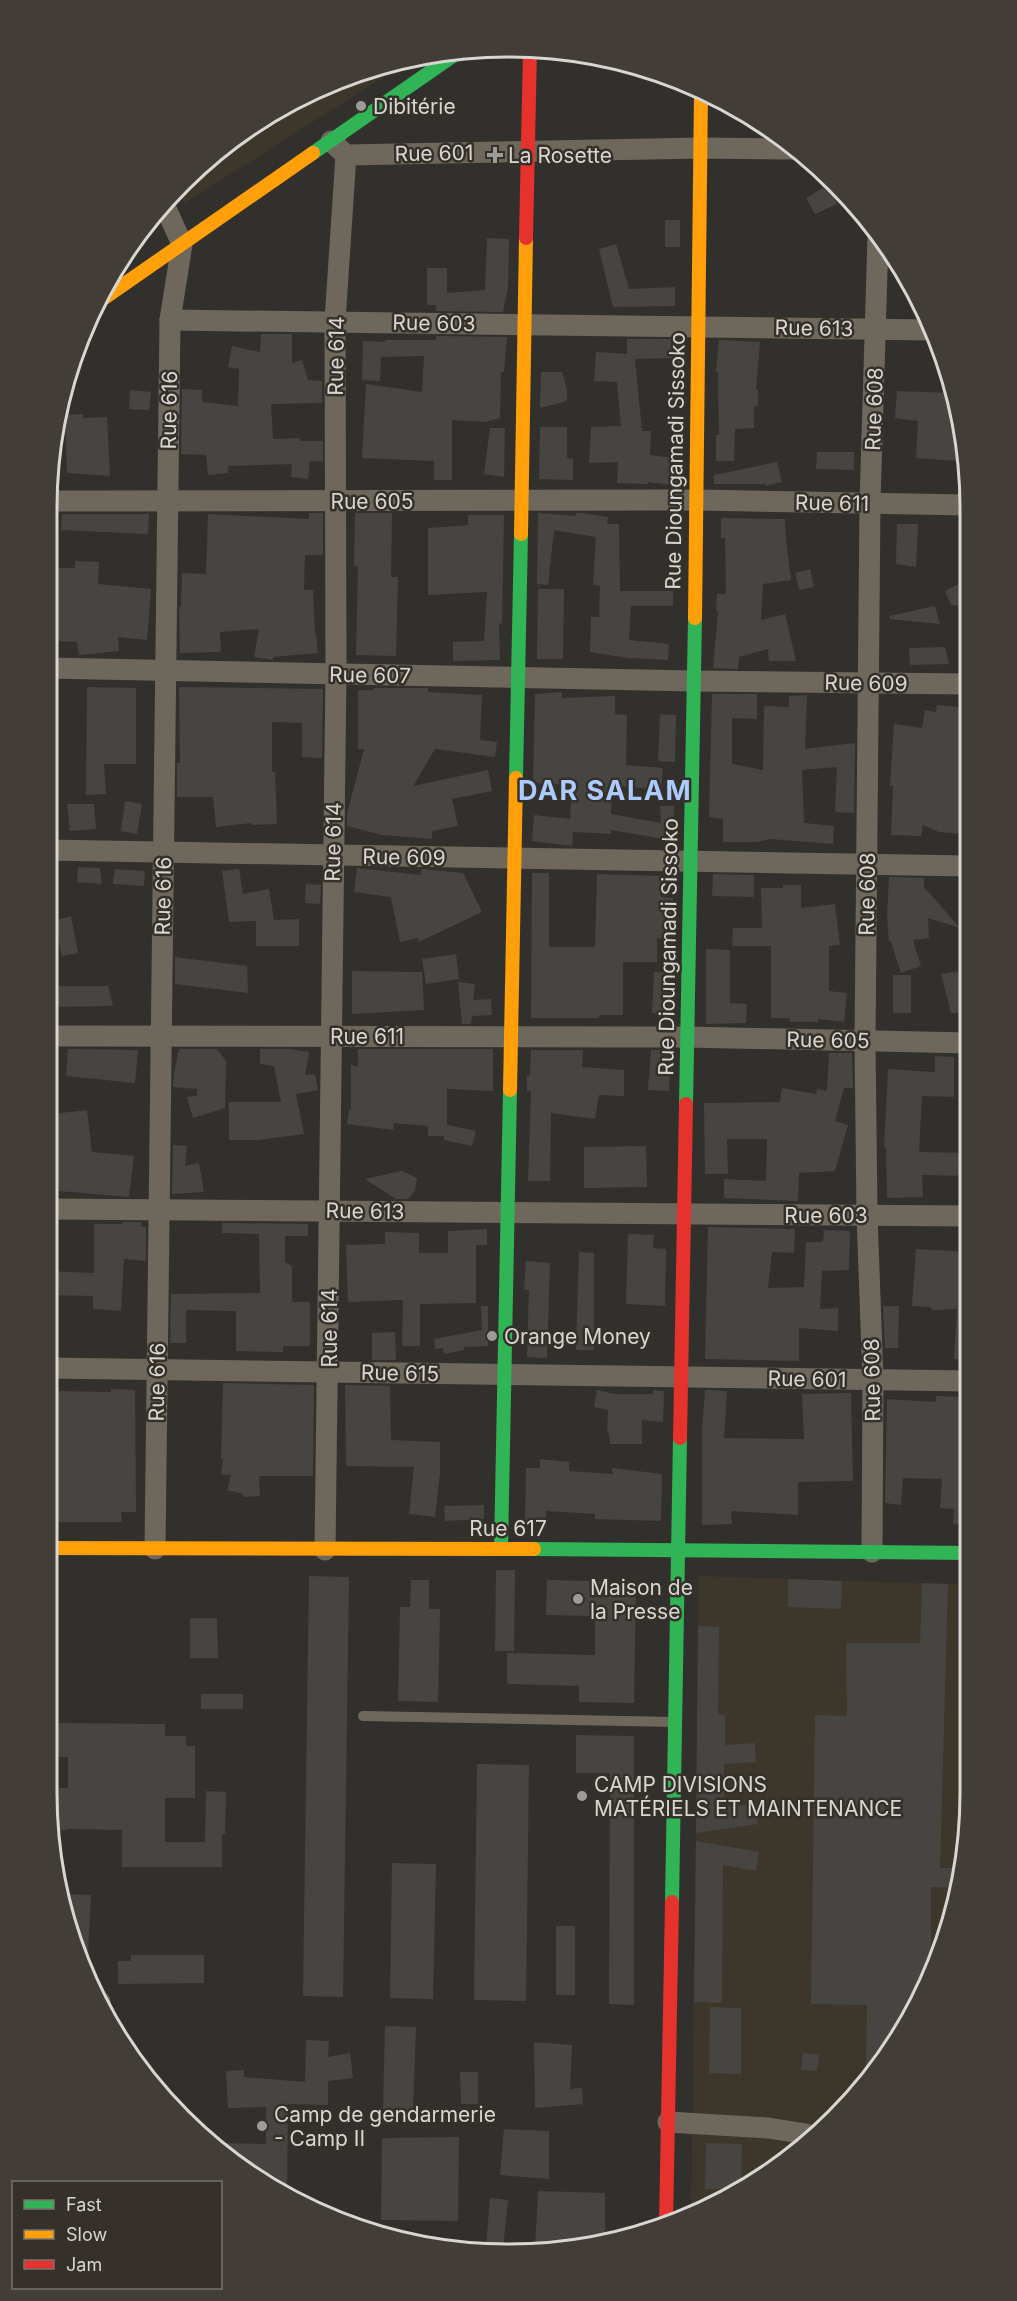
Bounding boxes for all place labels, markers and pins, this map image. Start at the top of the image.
place label: Dibitérie [373,94,456,119]
marker: Dibitérie [354,99,368,113]
place label: La Rosette [508,143,612,168]
marker: La Rosette [486,146,504,164]
place label: Orange Money [504,1324,651,1349]
marker: Orange Money [485,1329,499,1343]
place label: Maison de la Presse [590,1575,693,1624]
marker: Maison de la Presse [571,1592,585,1606]
place label: CAMP DIVISIONS MATÉRIELS ET MAINTENANCE [594,1772,902,1821]
marker: CAMP DIVISIONS MATÉRIELS ET MAINTENANCE [575,1789,589,1803]
place label: Camp de gendarmerie - Camp II [274,2102,496,2151]
marker: Camp de gendarmerie - Camp II [255,2119,269,2133]

